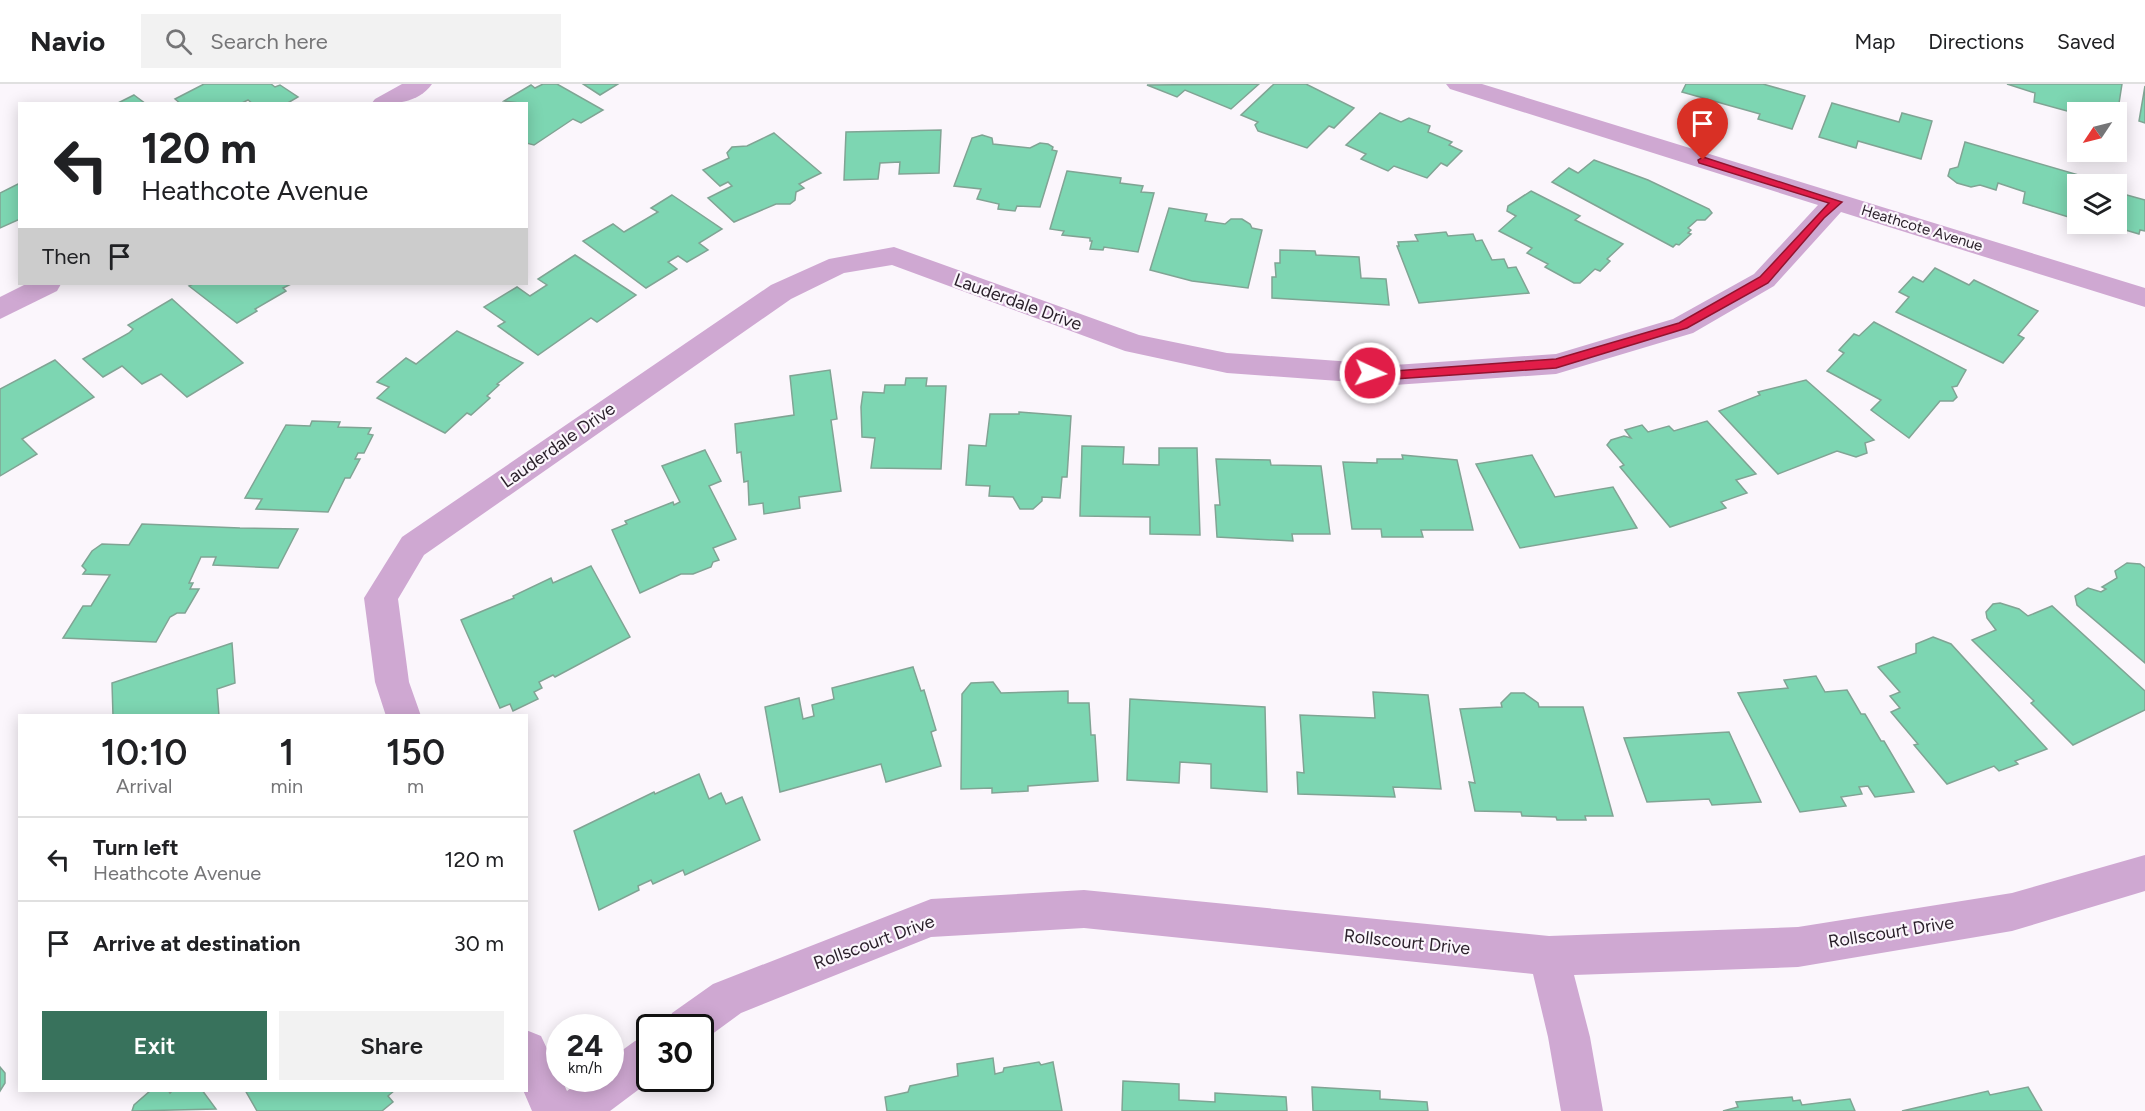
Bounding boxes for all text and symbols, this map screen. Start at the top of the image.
search box [141,14,561,68]
text: Navio [30,24,105,58]
icon: search [162,25,195,58]
text: Search here [210,28,328,55]
text: Map [1854,29,1895,54]
text: Directions [1928,29,2024,54]
text: Saved [2057,29,2115,54]
pin [1677,98,1728,160]
north arrow [2067,102,2127,162]
map controls [2067,102,2127,234]
icon: arrive [1686,107,1719,140]
text: 120 m [141,123,257,174]
icon: left [42,126,120,204]
text: Heathcote Avenue [141,174,368,207]
button: layers [2067,174,2127,234]
street label: Heathcote Avenue [1859,201,1985,255]
icon: arrive [103,240,136,273]
text: Then [42,243,91,270]
street label: Lauderdale Drive [951,269,1085,335]
position arrow [1338,341,1402,405]
street label: Lauderdale Drive [497,397,620,493]
text: 10:10 [101,731,188,774]
text: 1 [279,731,294,774]
text: 150 [386,731,445,774]
text: Arrival [116,774,172,798]
text: min [270,774,303,798]
text: m [407,774,424,798]
text: Turn left [93,834,179,861]
icon: left [42,843,75,876]
text: 120 m [444,846,504,873]
text: Heathcote Avenue [93,861,261,885]
street label: Rollscourt Drive [810,910,938,974]
street label: Rollscourt Drive [1826,911,1956,953]
street label: Rollscourt Drive [1343,924,1472,960]
icon: arrive [42,927,75,960]
text: Arrive at destination [93,930,301,957]
text: 30 m [454,930,504,957]
button: Exit [42,1011,267,1080]
button: Share [279,1011,504,1080]
speed limit sign: 30 [636,1014,714,1092]
text: 24 [567,1027,603,1064]
text: km/h [568,1059,602,1077]

